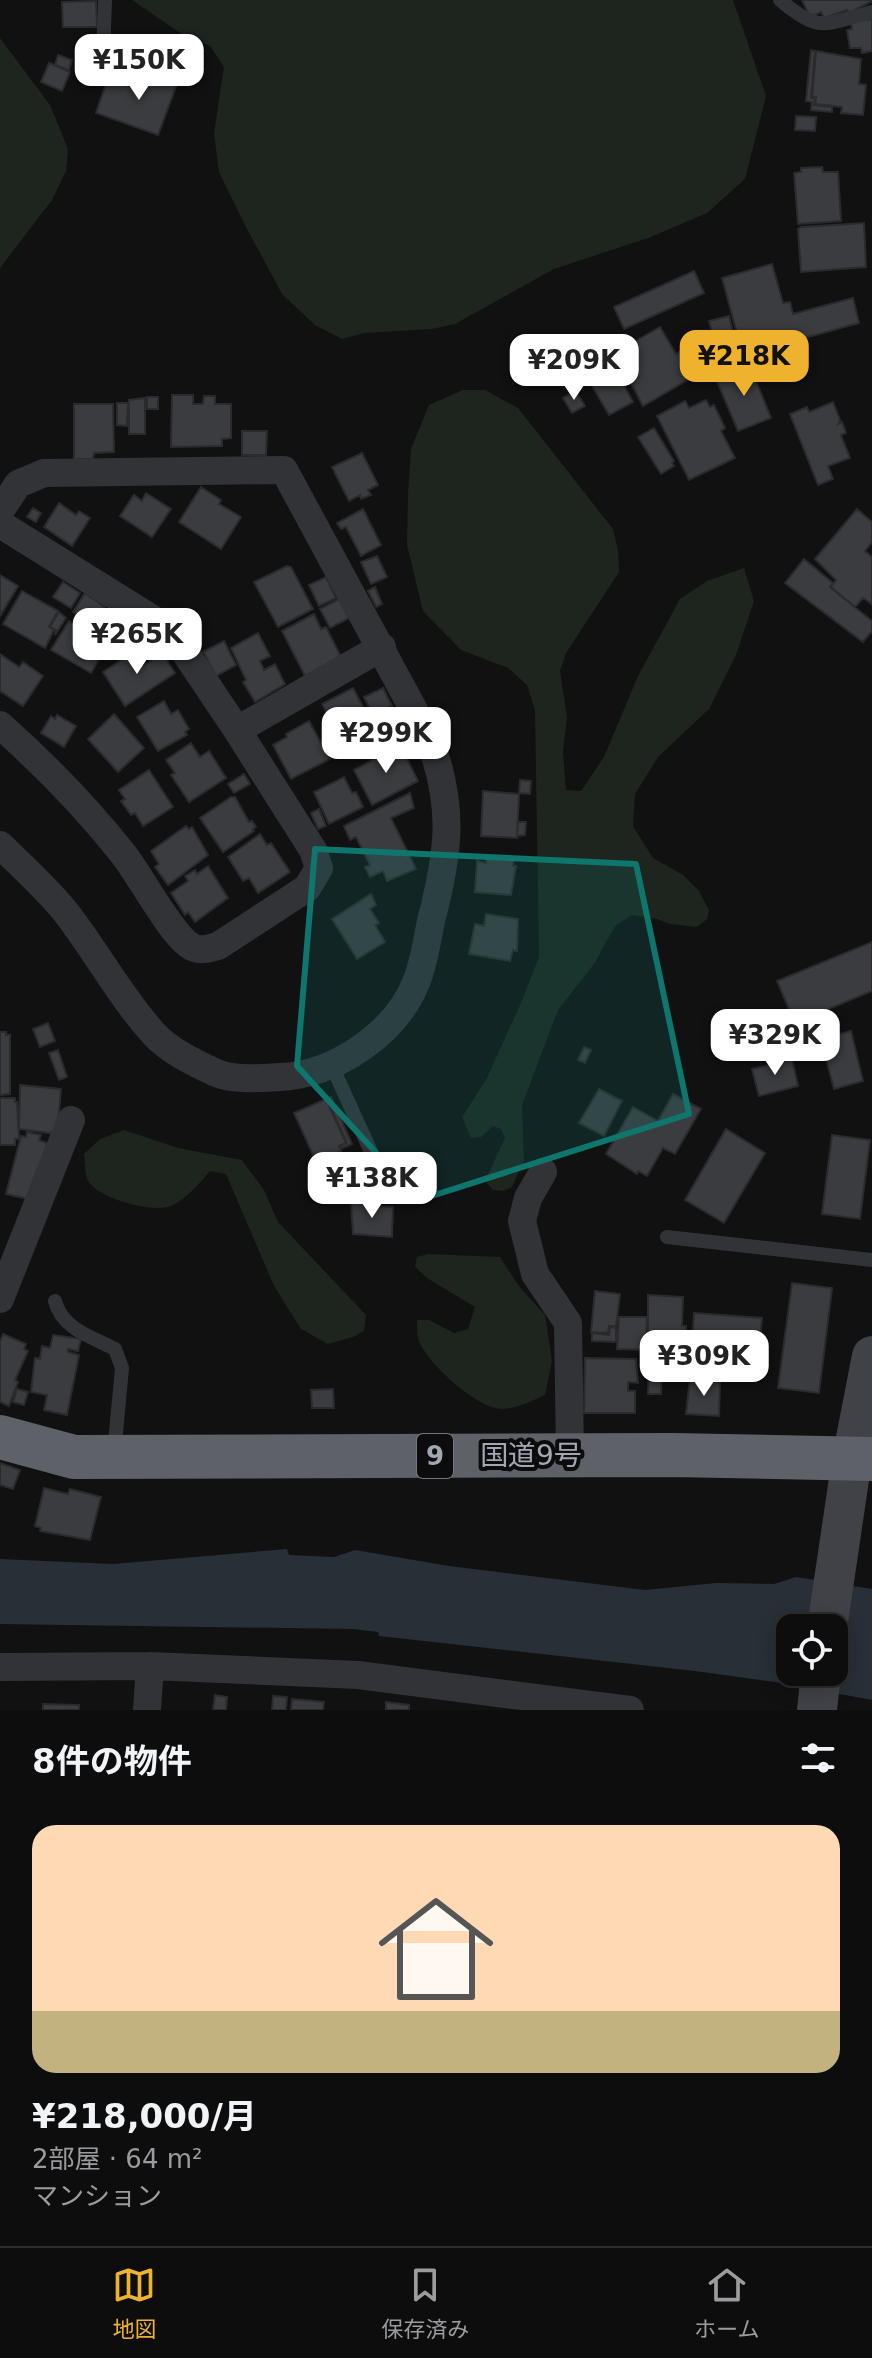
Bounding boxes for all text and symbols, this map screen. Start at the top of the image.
pin: ¥150K [83,34,195,102]
text: ¥150K [93,45,185,75]
pin: ¥218K [688,330,800,398]
pin: ¥209K [518,334,630,402]
text: ¥218K [698,341,790,371]
text: ¥209K [528,345,620,375]
pin: ¥265K [81,608,193,676]
text: ¥265K [91,619,183,649]
pin: ¥299K [330,707,442,775]
text: ¥299K [340,718,432,748]
pin: ¥329K [719,1009,831,1077]
text: ¥329K [729,1020,821,1050]
pin: ¥138K [316,1152,428,1220]
text: ¥138K [326,1163,418,1193]
pin: ¥309K [648,1330,760,1398]
text: ¥309K [658,1341,750,1371]
road number: 9 [417,1434,453,1478]
street label: 国道9号 [480,1439,582,1472]
map controls [776,1614,848,1686]
button: locate [776,1614,848,1686]
icon: filters [796,1736,840,1780]
text: 8件の物件 [32,1741,192,1781]
icon: home [364,1877,508,2021]
text: ¥218,000/月 [32,2096,257,2136]
text: 2部屋 · 64 m² [32,2144,202,2174]
text: マンション [32,2181,162,2211]
tab: 地図 [112,2263,156,2343]
tab: 保存済み [381,2263,469,2343]
tab: ホーム [694,2263,760,2343]

